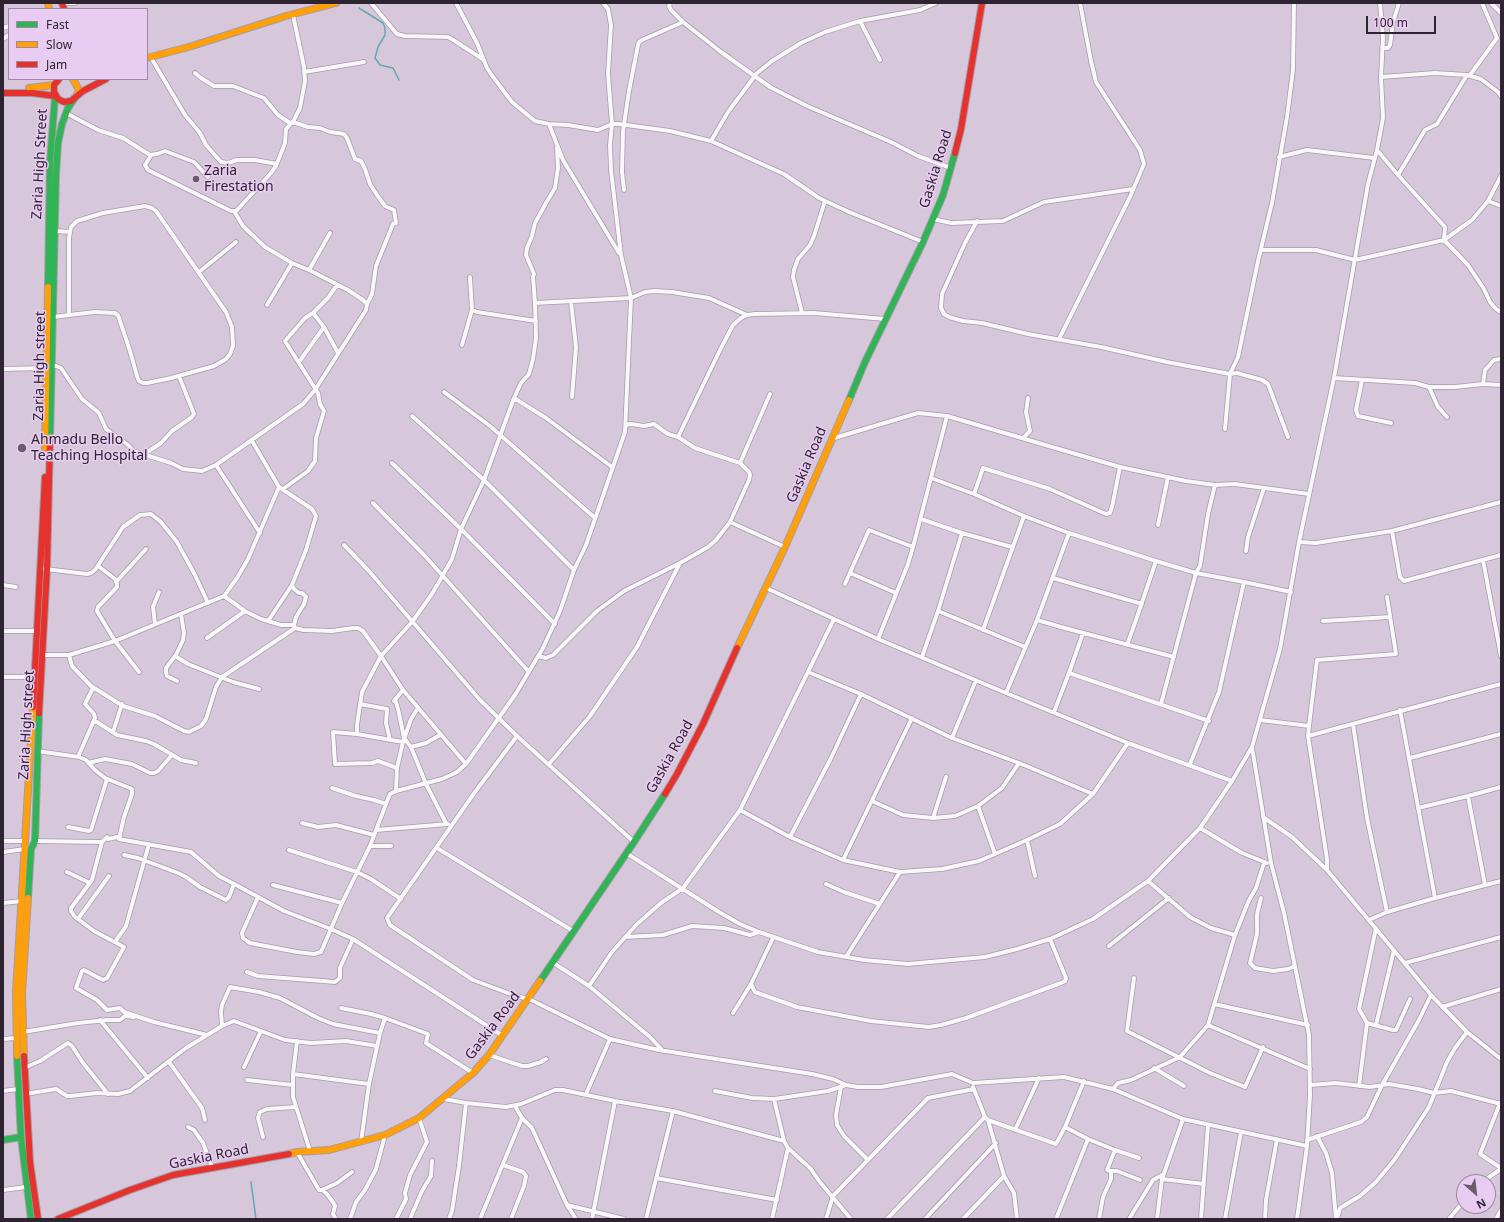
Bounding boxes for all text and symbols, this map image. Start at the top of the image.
legend [8,8,148,80]
scale bar [1368,8,1438,34]
text: 100 m [1373,14,1408,31]
text: Fast [46,16,69,33]
text: Slow [46,36,72,53]
text: Jam [46,56,67,73]
street label: Zaria High Street [29,108,51,220]
street label: Gaskia Road [916,128,956,210]
place label: Zaria Firestation [204,163,274,196]
marker: Zaria Firestation [191,174,201,184]
street label: Zaria High street [31,311,49,421]
street label: Gaskia Road [783,424,831,506]
place label: Ahmadu Bello Teaching Hospital [31,432,148,464]
marker: Ahmadu Bello Teaching Hospital [16,442,28,454]
street label: Zaria High street [16,670,38,780]
street label: Gaskia Road [643,718,697,796]
street label: Gaskia Road [462,989,524,1063]
street label: Gaskia Road [168,1141,250,1173]
north arrow [1456,1174,1496,1214]
text: N [1474,1195,1489,1213]

